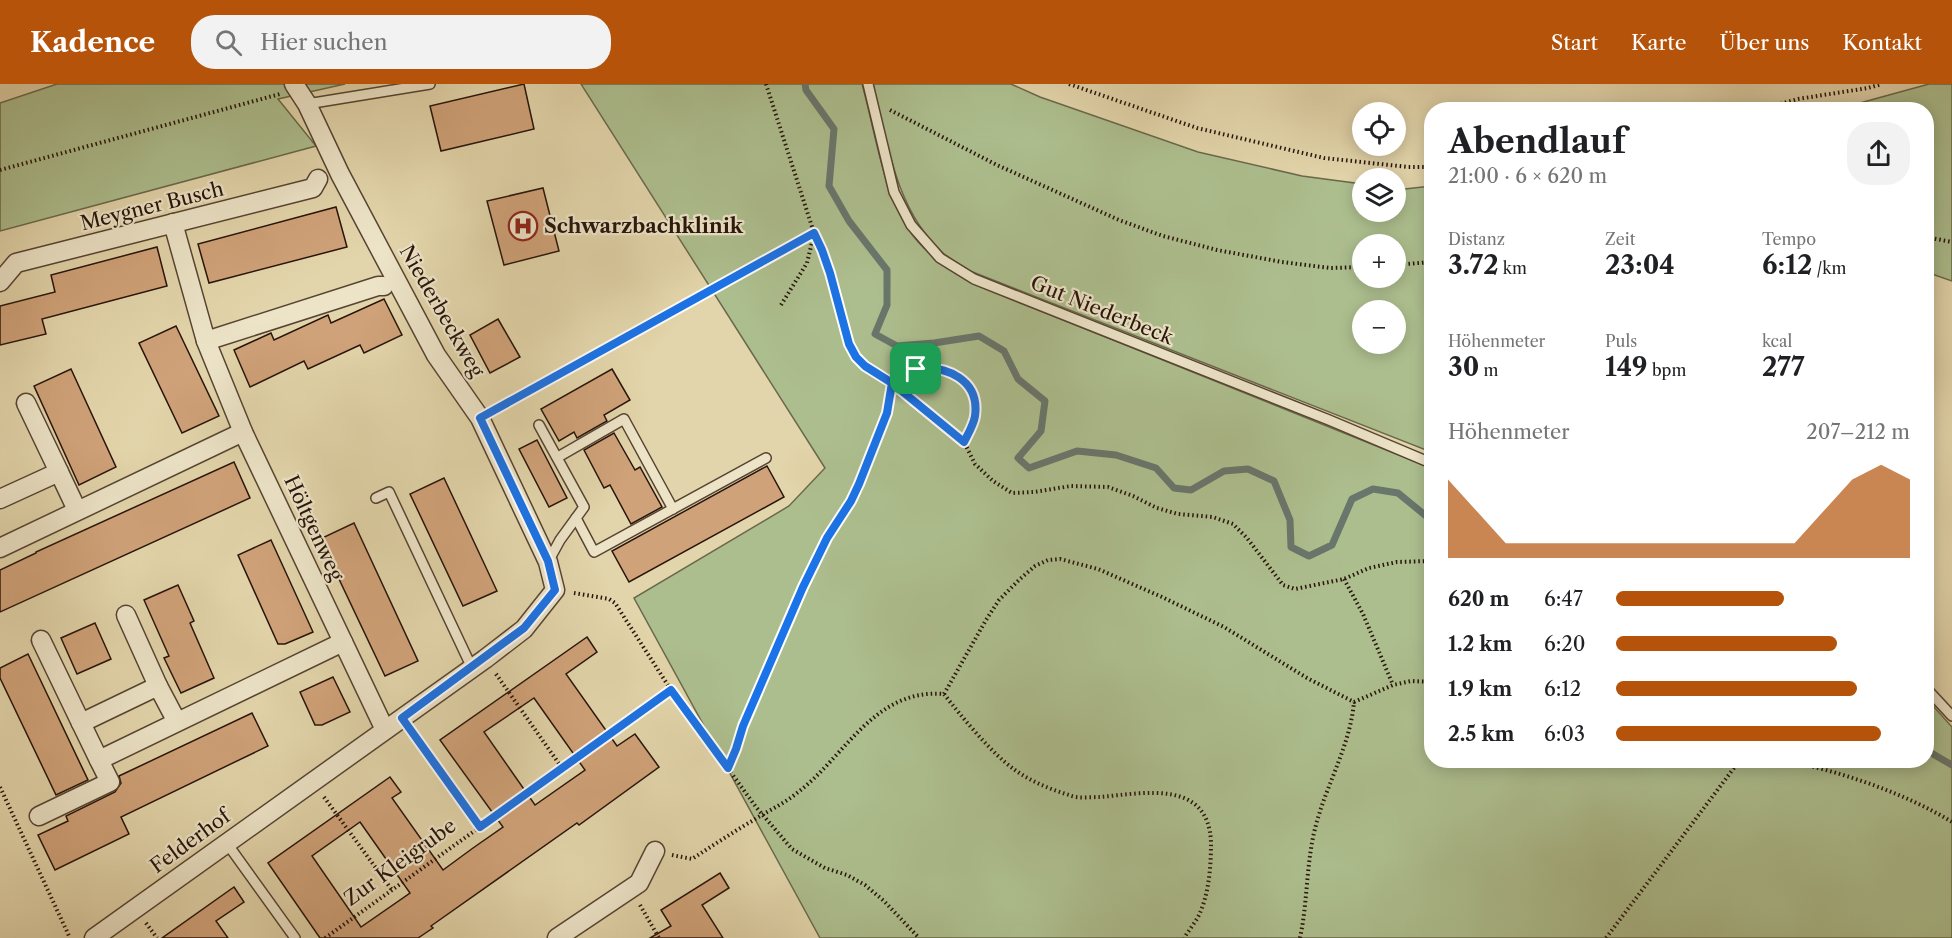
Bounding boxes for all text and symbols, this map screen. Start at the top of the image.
search box [191,15,611,69]
text: Kadence [30,25,155,59]
icon: search [212,26,245,59]
text: Hier suchen [260,29,387,56]
text: Start [1551,30,1598,55]
text: Karte [1631,30,1687,55]
text: Über uns [1720,30,1809,55]
text: Kontakt [1842,30,1922,55]
map controls [1352,102,1406,354]
button: locate [1352,102,1406,156]
text: Abendlauf [1448,121,1626,162]
button: share [1847,122,1910,185]
text: 21:00 · 6 × 620 m [1448,164,1607,188]
button: layers [1352,168,1406,222]
street label: Meygner Busch [78,176,227,235]
hospital icon: Schwarzbachklinik [507,210,539,242]
place label: Schwarzbachklinik [544,214,744,238]
text: Distanz [1448,229,1505,249]
text: Zeit [1605,229,1635,249]
text: Tempo [1762,229,1816,249]
button: + [1352,234,1406,288]
street label: Niederbeckweg [395,241,490,382]
text: 3.72 [1448,249,1499,281]
text: 23:04 [1605,249,1675,281]
text: 6:12 [1762,249,1812,281]
text: km [1499,258,1527,278]
text: /km [1812,258,1847,278]
street label: Gut Niederbeck [1027,270,1178,350]
button: − [1352,300,1406,354]
text: Höhenmeter [1448,331,1545,351]
text: Puls [1605,331,1637,351]
text: kcal [1762,331,1792,351]
pin [890,343,941,394]
text: 30 [1448,351,1479,383]
text: 149 [1605,351,1648,383]
text: 277 [1762,351,1804,383]
icon: arrive [899,352,932,385]
text: m [1479,360,1498,380]
text: bpm [1648,360,1686,380]
text: Höhenmeter [1448,420,1570,444]
text: 207–212 m [1806,420,1910,444]
street label: Höltgenweg [279,472,349,585]
text: 620 m [1448,587,1509,611]
text: 6:47 [1544,587,1583,611]
text: 1.2 km [1448,632,1512,656]
text: 6:20 [1544,632,1586,656]
text: 1.9 km [1448,677,1512,701]
text: 6:12 [1544,677,1581,701]
text: 2.5 km [1448,722,1515,746]
text: 6:03 [1544,722,1585,746]
street label: Felderhof [145,802,237,878]
street label: Zur Kleigrube [339,813,461,911]

